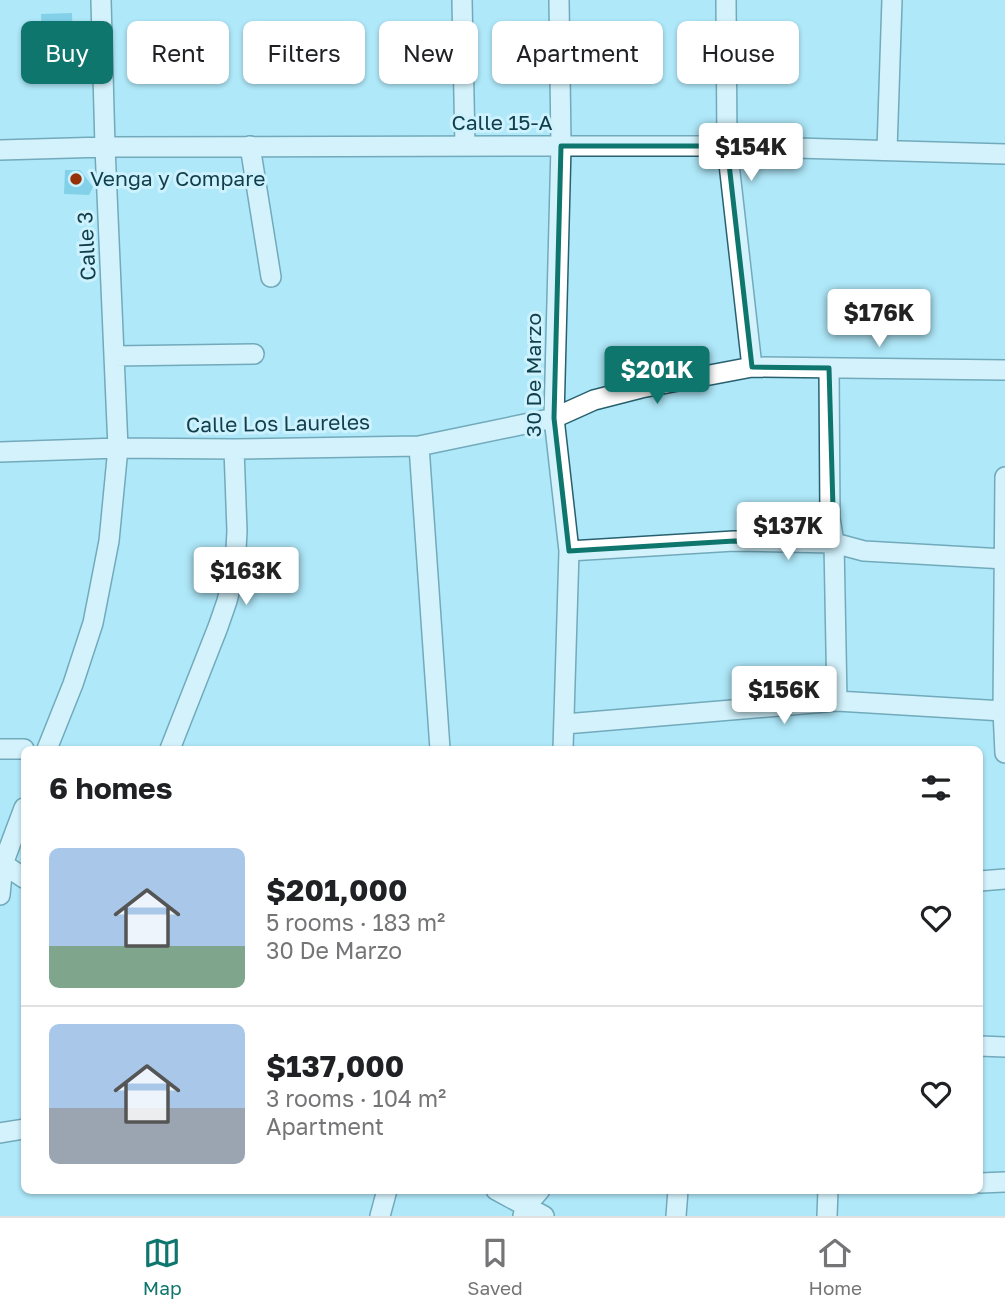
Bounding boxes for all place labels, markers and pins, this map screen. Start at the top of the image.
pin: $154K [702,124,800,183]
place label: Venga y Compare [90,165,265,191]
marker: Venga y Compare [68,171,84,187]
pin: $176K [830,290,928,349]
pin: $201K [608,346,706,406]
pin: $137K [739,503,837,562]
pin: $163K [197,548,295,607]
pin: $156K [735,666,833,726]

